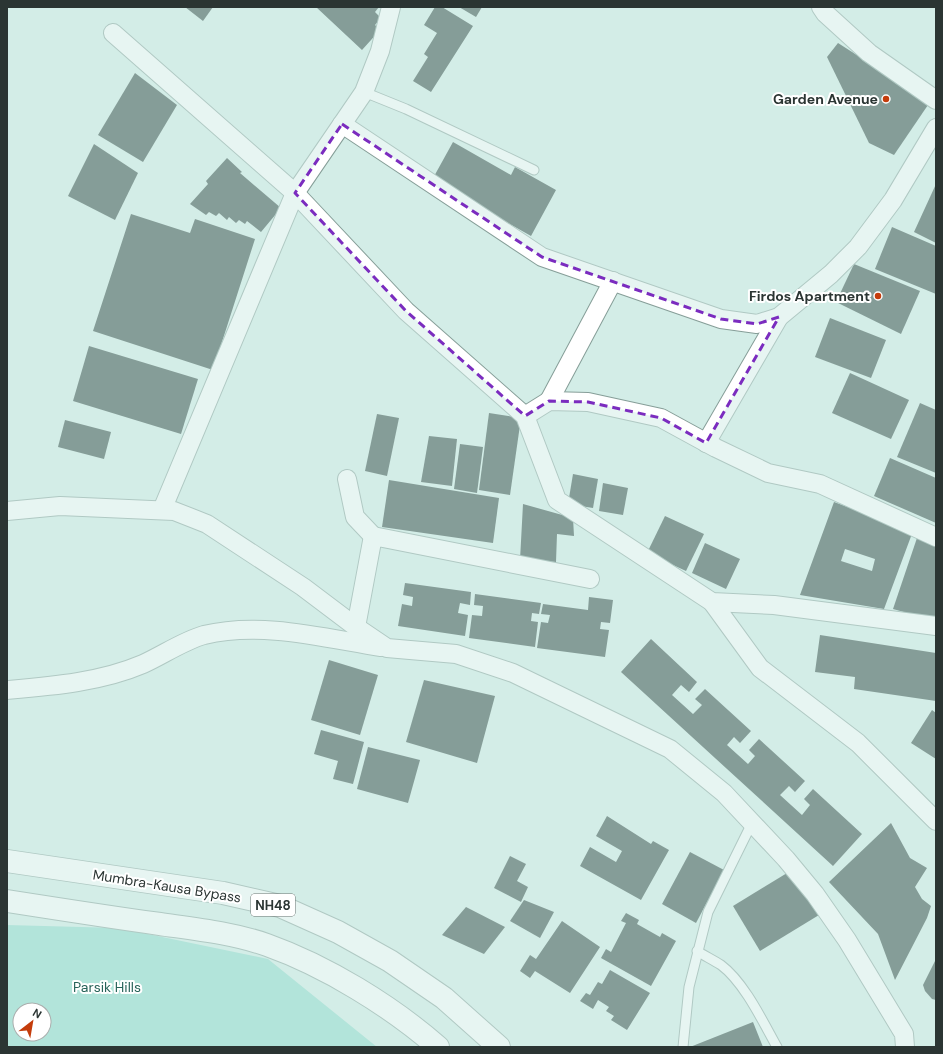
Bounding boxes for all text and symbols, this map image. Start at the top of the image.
place label: Garden Avenue [773,90,878,108]
marker: Garden Avenue [881,94,891,104]
place label: Firdos Apartment [749,287,870,305]
marker: Firdos Apartment [873,291,883,301]
street label: Mumbra-Kausa Bypass [92,865,242,907]
road number: NH48 [251,894,295,916]
park label: Parsik Hills [73,978,141,996]
north arrow [12,1002,52,1042]
text: N [30,1005,44,1021]

